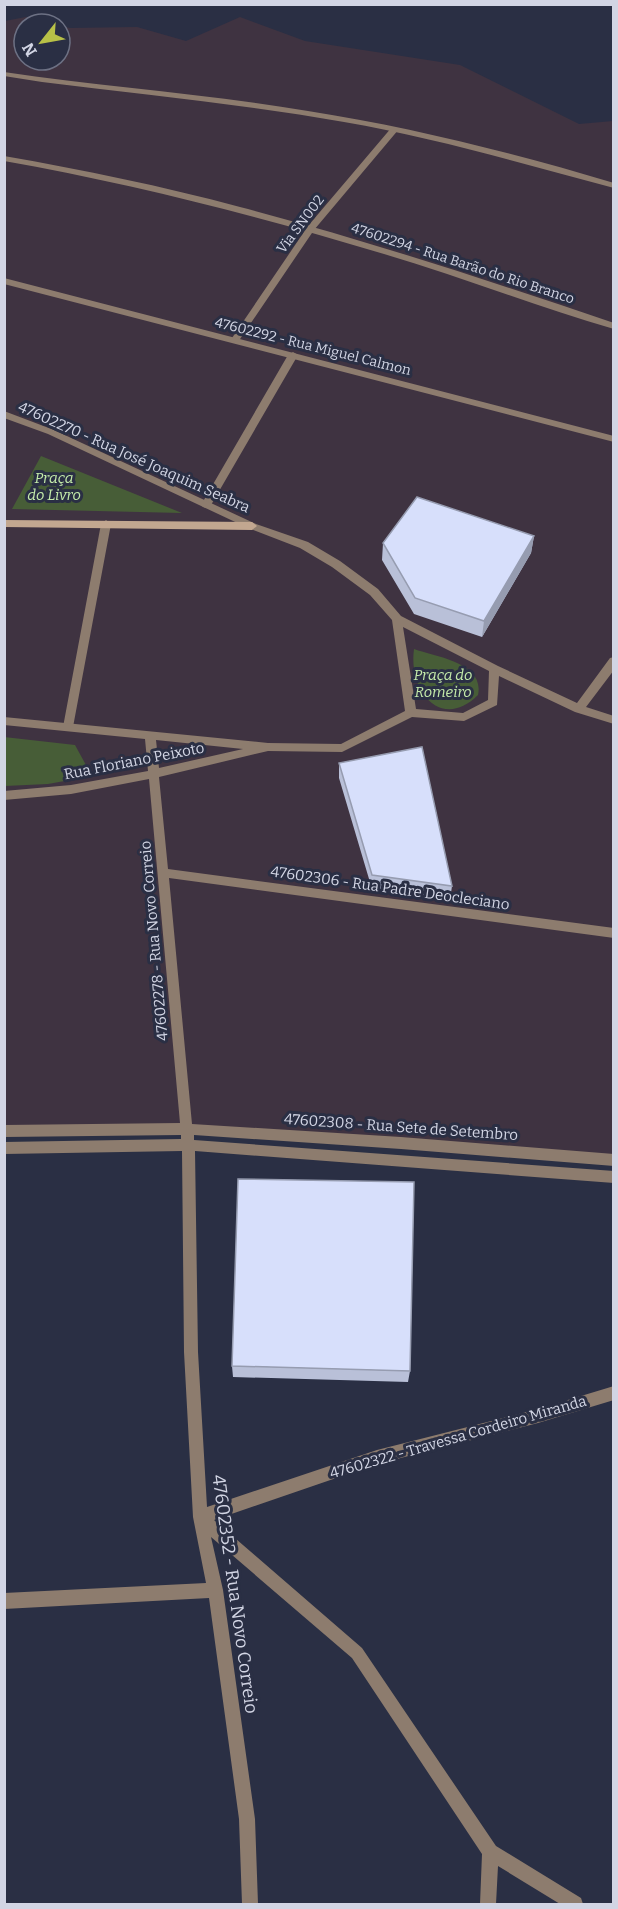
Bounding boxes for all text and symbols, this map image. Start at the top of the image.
north arrow [12,12,72,72]
text: N [18,39,41,60]
street label: Via SN002 [273,192,328,257]
street label: 47602294 - Rua Barão do Rio Branco [349,219,577,308]
street label: 47602292 - Rua Miguel Calmon [213,314,413,379]
street label: 47602270 - Rua José Joaquim Seabra [15,398,253,516]
park label: Praça do Livro [27,469,81,504]
park label: Praça do Romeiro [414,666,472,701]
street label: Rua Floriano Peixoto [62,739,206,783]
street label: 47602278 - Rua Novo Correio [136,840,172,1042]
street label: 47602306 - Rua Padre Deocleciano [269,862,511,914]
street label: 47602308 - Rua Sete de Setembro [283,1110,519,1144]
street label: 47602322 - Travessa Cordeiro Miranda [328,1392,588,1482]
street label: 47602352 - Rua Novo Correio [207,1473,263,1715]

